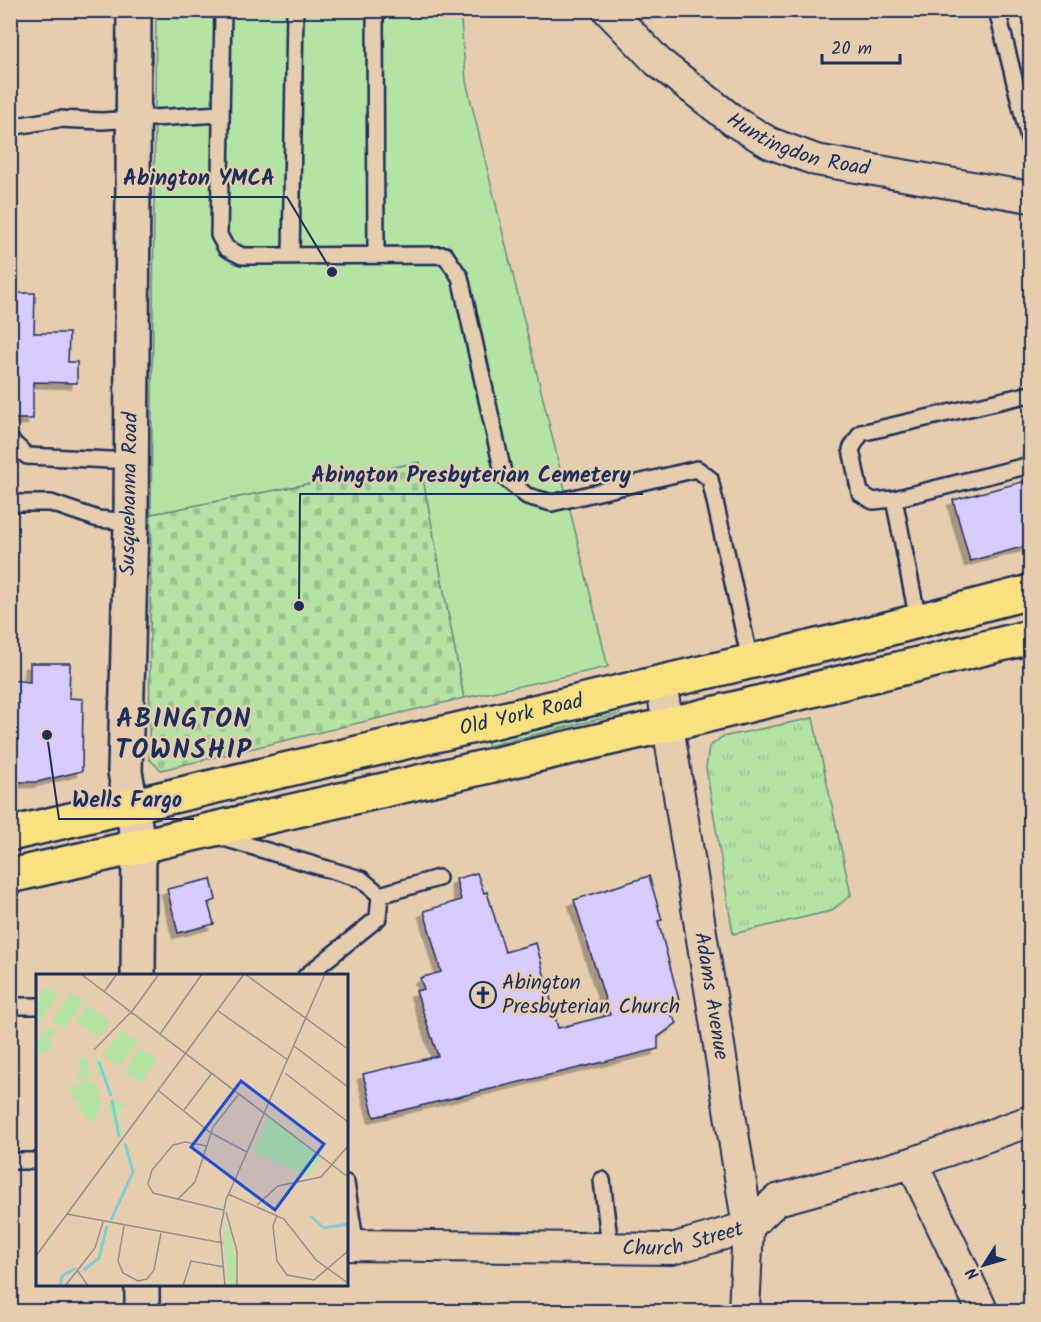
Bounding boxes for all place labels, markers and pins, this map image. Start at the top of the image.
callout: Abington YMCA [111,157,287,197]
callout: Abington Presbyterian Cemetery [300,454,643,494]
callout: Wells Fargo [59,779,194,819]
place label: Abington Presbyterian Church [502,967,680,1024]
church icon: Abington Presbyterian Church [468,980,498,1010]

